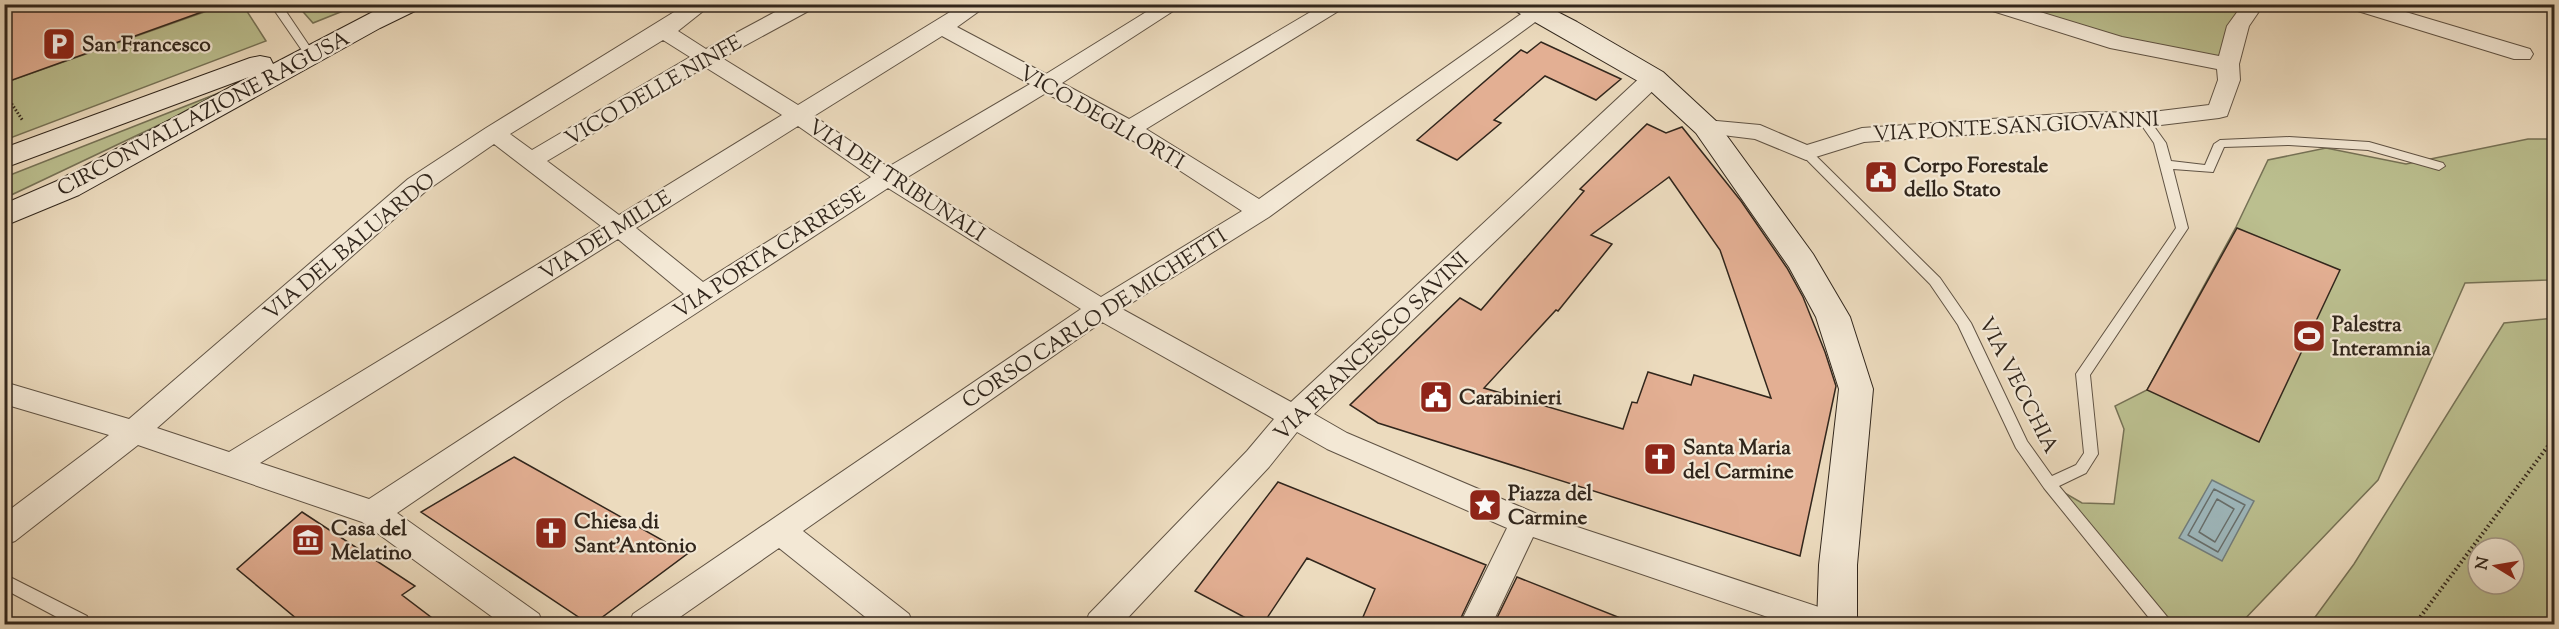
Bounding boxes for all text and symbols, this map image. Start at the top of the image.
street label: CIRCONVALLAZIONE RAGUSA [52,25,356,205]
parking icon: San Francesco [41,26,77,62]
street label: VICO DELLE NINFE [560,29,748,155]
place label: San Francesco [82,31,211,61]
street label: VICO DEGLI ORTI [1013,59,1189,178]
street label: VIA PONTE SAN GIOVANNI [1872,106,2160,150]
street label: VIA DEI TRIBUNALI [801,113,991,250]
place label: Corpo Forestale dello Stato [1904,152,2049,206]
public building icon: Corpo Forestale dello Stato [1863,159,1899,195]
street label: VIA DEL BALUARDO [258,167,443,328]
street label: VIA PORTA CARRESE [668,180,872,327]
street label: VIA DEI MILLE [534,184,678,289]
street label: CORSO CARLO DE MICHETTI [957,223,1233,417]
street label: VIA FRANCESCO SAVINI [1268,246,1477,449]
place label: Palestra Interamnia [2332,311,2431,365]
street label: VIA VECCHIA [1970,313,2065,459]
sports icon: Palestra Interamnia [2291,318,2327,354]
public building icon: Carabinieri [1418,379,1454,415]
place label: Carabinieri [1459,384,1562,414]
place label: Santa Maria del Carmine [1683,434,1794,488]
church icon: Santa Maria del Carmine [1642,441,1678,477]
place label: Piazza del Carmine [1508,480,1593,534]
place icon: Piazza del Carmine [1467,487,1503,523]
place label: Chiesa di Sant'Antonio [574,508,697,562]
place label: Casa del Melatino [331,515,412,569]
church icon: Chiesa di Sant'Antonio [533,515,569,551]
museum icon: Casa del Melatino [290,522,326,558]
north arrow [2466,536,2526,596]
text: N [2471,555,2496,572]

